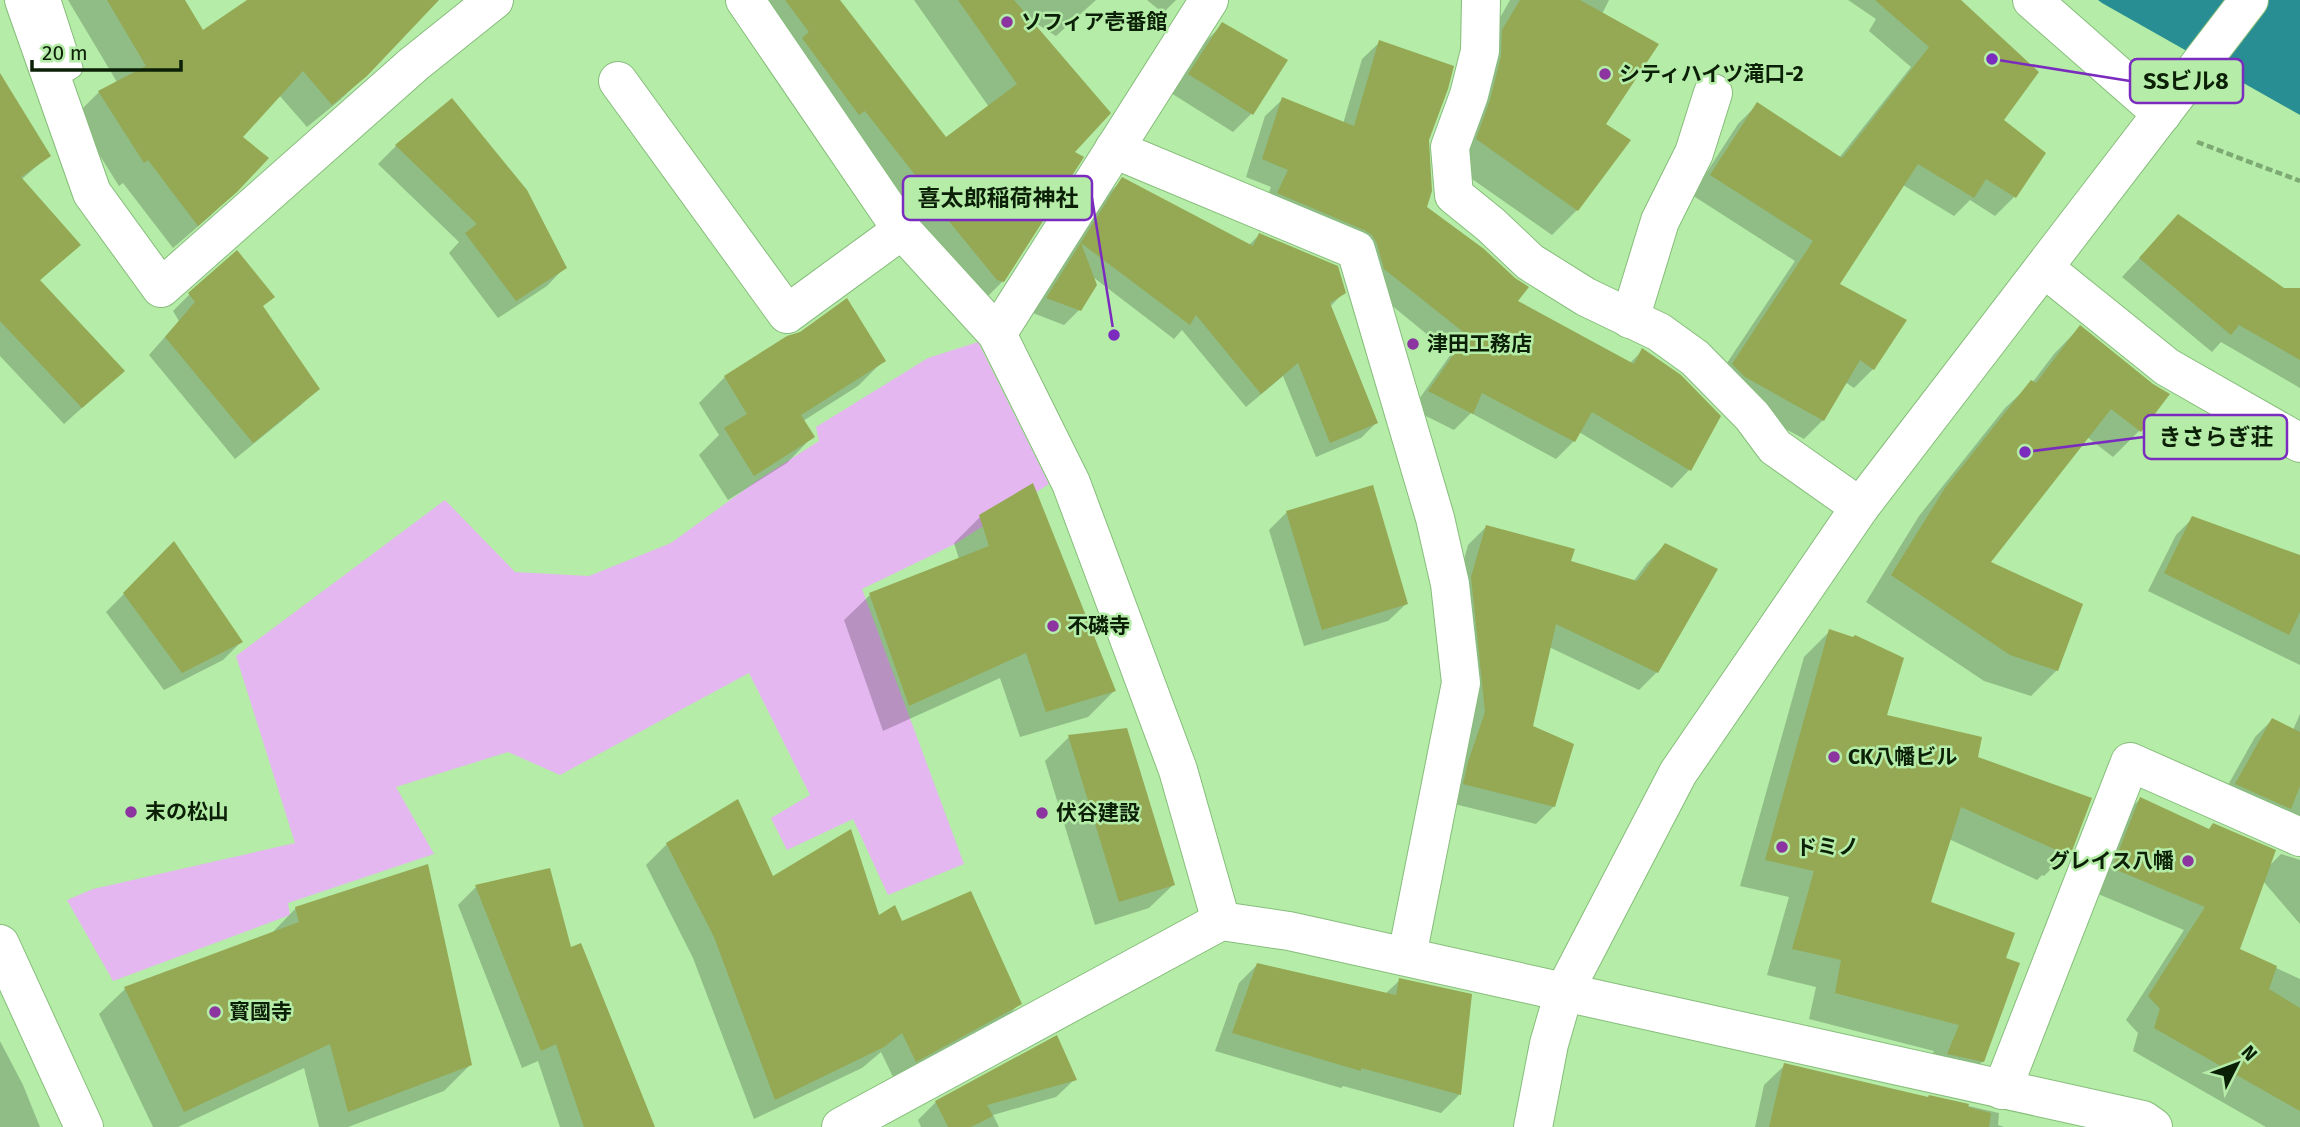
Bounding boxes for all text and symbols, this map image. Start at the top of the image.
place label: ソフィア壱番館 [1021,9,1168,35]
marker: ソフィア壱番館 [999,14,1015,30]
scale bar [32,28,180,72]
text: 20 m [42,40,88,66]
callout: SSビル8 [2130,59,2243,103]
place label: シティハイツ滝口-2 [1619,61,1804,87]
marker: シティハイツ滝口-2 [1597,66,1613,82]
text: SSビル8 [2143,67,2229,95]
callout: 喜太郎稲荷神社 [903,176,1092,220]
text: 喜太郎稲荷神社 [918,184,1079,212]
place label: 津田工務店 [1427,331,1532,357]
marker: 津田工務店 [1405,336,1421,352]
callout: きさらぎ荘 [2144,415,2287,459]
text: きさらぎ荘 [2159,423,2274,451]
place label: 不磷寺 [1067,613,1130,639]
marker: 不磷寺 [1045,618,1061,634]
place label: CK八幡ビル [1848,744,1957,770]
marker: CK八幡ビル [1826,749,1842,765]
place label: 末の松山 [145,799,229,825]
place label: 伏谷建設 [1056,800,1140,826]
marker: 末の松山 [123,804,139,820]
marker: 伏谷建設 [1034,805,1050,821]
place label: ドミノ [1796,834,1859,860]
marker: ドミノ [1774,839,1790,855]
place label: グレイス八幡 [2049,848,2174,874]
marker: グレイス八幡 [2180,853,2196,869]
place label: 寳國寺 [229,999,292,1025]
marker: 寳國寺 [207,1004,223,1020]
north arrow [2202,1029,2272,1099]
text: N [2236,1041,2262,1065]

